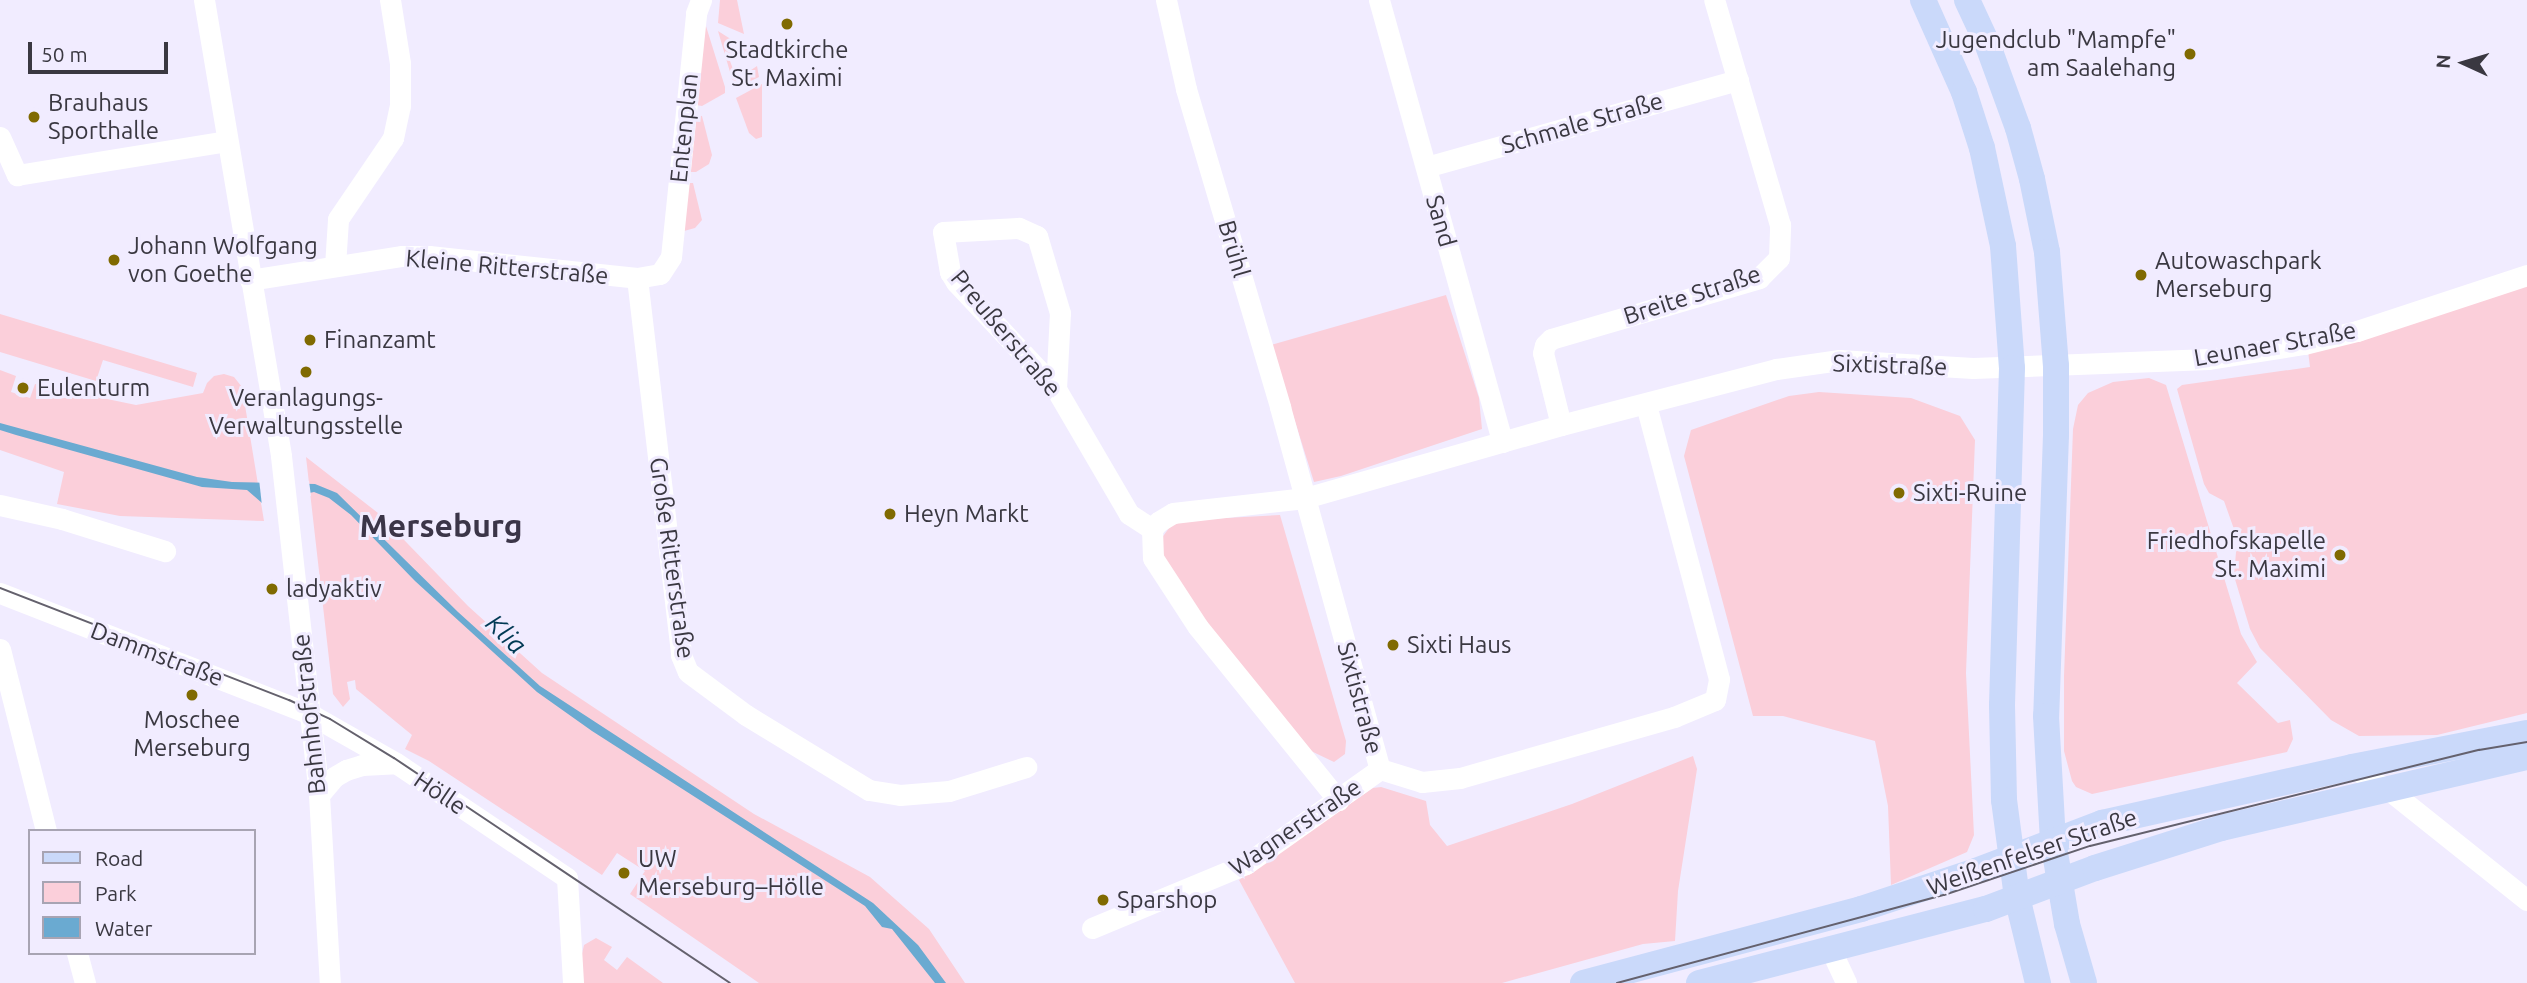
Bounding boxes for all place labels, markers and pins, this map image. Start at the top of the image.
marker: Stadtkirche St. Maximi [779,16,795,32]
place label: Jugendclub "Mampfe" am Saalehang [1936,26,2176,82]
place label: Stadtkirche St. Maximi [726,36,848,92]
marker: Jugendclub "Mampfe" am Saalehang [2182,46,2198,62]
place label: Brauhaus Sporthalle [48,89,159,145]
marker: Brauhaus Sporthalle [26,109,42,125]
place label: Johann Wolfgang von Goethe [128,232,318,288]
place label: Autowaschpark Merseburg [2155,247,2322,303]
marker: Johann Wolfgang von Goethe [106,252,122,268]
marker: Autowaschpark Merseburg [2133,267,2149,283]
place label: Finanzamt [324,326,436,354]
marker: Finanzamt [302,332,318,348]
marker: Veranlagungs- Verwaltungsstelle [298,364,314,380]
place label: Eulenturm [37,374,150,402]
marker: Eulenturm [15,380,31,396]
place label: Veranlagungs- Verwaltungsstelle [209,384,403,440]
place label: Sixti-Ruine [1913,479,2027,507]
marker: Sixti-Ruine [1891,485,1907,501]
place label: Heyn Markt [904,500,1029,528]
marker: Heyn Markt [882,506,898,522]
place label: Friedhofskapelle St. Maximi [2147,527,2326,583]
marker: Friedhofskapelle St. Maximi [2332,547,2348,563]
place label: ladyaktiv [286,575,382,603]
marker: ladyaktiv [264,581,280,597]
place label: Sixti Haus [1407,631,1511,659]
marker: Sixti Haus [1385,637,1401,653]
marker: Moschee Merseburg [184,687,200,703]
place label: Moschee Merseburg [133,706,251,762]
place label: UW Merseburg–Hölle [638,845,824,901]
marker: UW Merseburg–Hölle [616,865,632,881]
place label: Sparshop [1117,886,1217,914]
marker: Sparshop [1095,892,1111,908]

